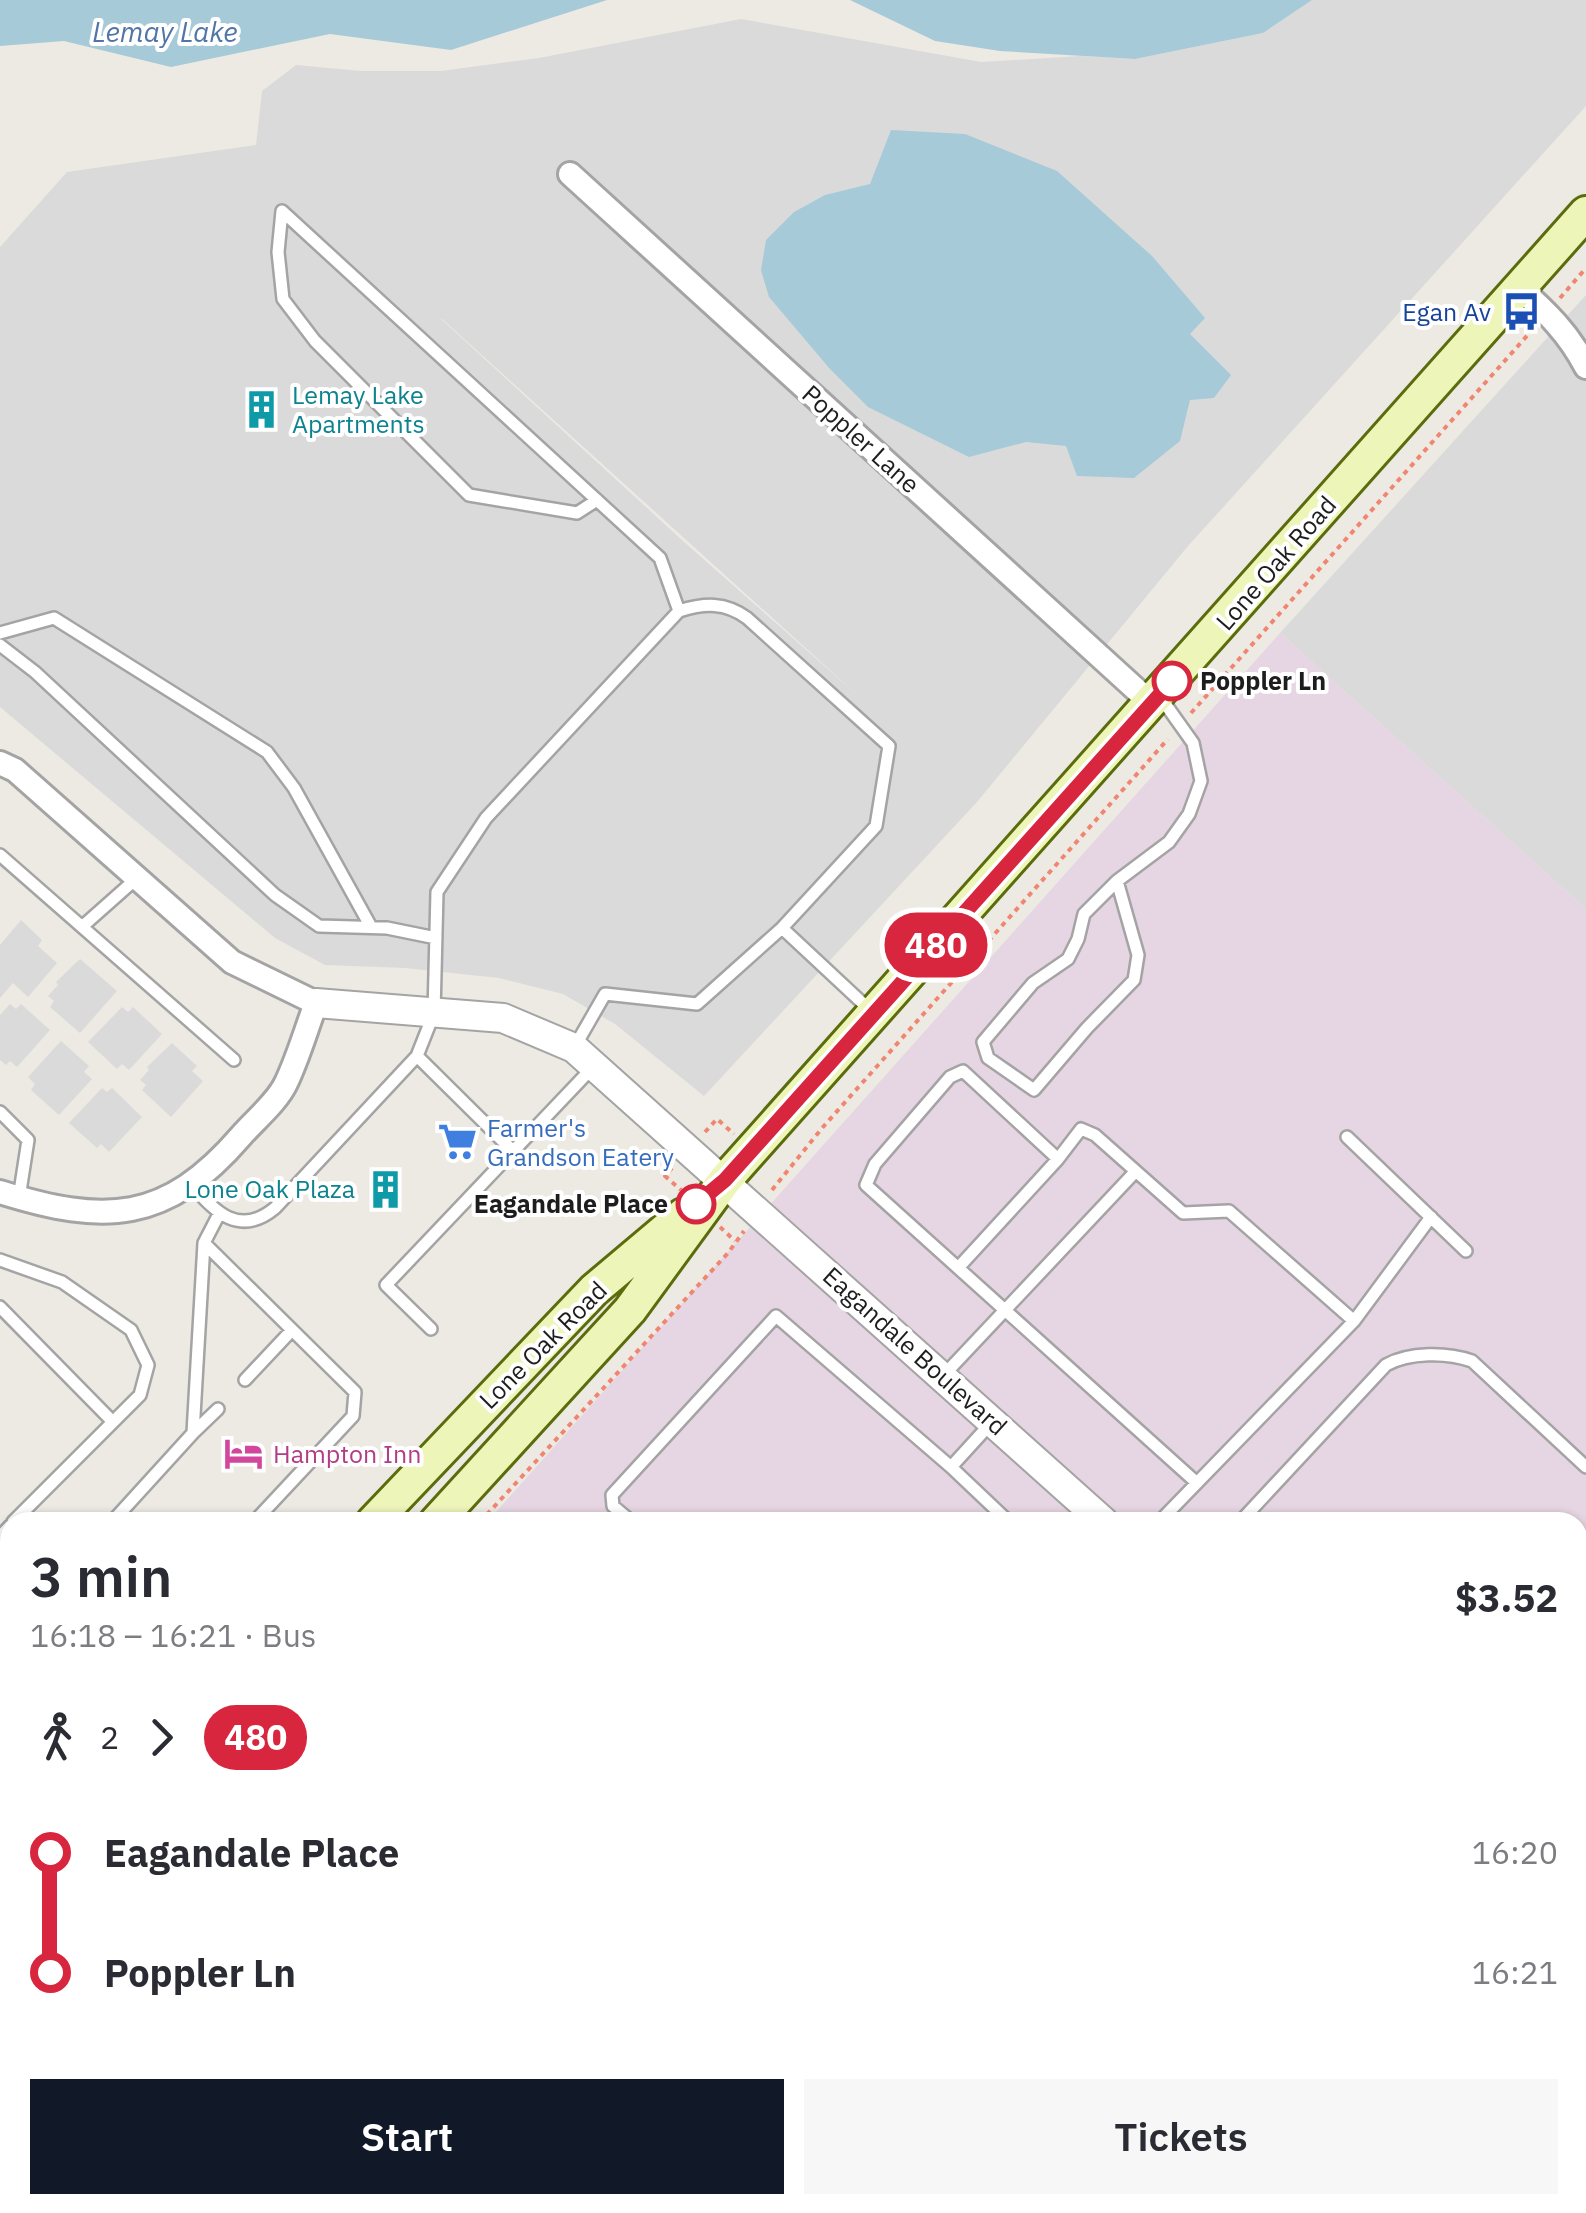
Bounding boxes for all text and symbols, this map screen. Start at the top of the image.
water label: Lemay Lake [92,13,238,50]
bus stop icon: Egan Av [1500,291,1542,333]
place label: Egan Av [1402,295,1491,328]
street label: Poppler Lane [796,377,927,500]
place label: Lemay Lake Apartments [292,378,425,440]
building icon: Lemay Lake Apartments [241,388,283,430]
street label: Lone Oak Road [1208,489,1343,637]
marker: Poppler Ln [1153,662,1191,700]
place label: Poppler Ln [1200,664,1326,697]
line badge: 480 [878,912,994,978]
text: 480 [904,922,968,968]
place label: Farmer's Grandson Eatery [487,1111,675,1173]
supermarket icon: Farmer's Grandson Eatery [436,1121,478,1163]
building icon: Lone Oak Plaza [364,1168,406,1210]
place label: Lone Oak Plaza [185,1172,355,1205]
marker: Eagandale Place [677,1185,715,1223]
place label: Eagandale Place [474,1187,668,1220]
street label: Eagandale Boulevard [816,1259,1014,1442]
street label: Lone Oak Road [472,1274,614,1416]
hotel icon: Hampton Inn [222,1433,264,1475]
place label: Hampton Inn [273,1437,421,1470]
text: 3 min [30,1541,172,1612]
text: $3.52 [1455,1573,1558,1622]
text: 16:18 – 16:21 · Bus [30,1614,316,1656]
icon: walk [30,1710,85,1765]
icon: forward [134,1710,189,1765]
text: 480 [224,1714,287,1760]
text: 2 [100,1716,119,1758]
text: Eagandale Place [104,1828,399,1877]
text: 16:20 [1472,1831,1558,1873]
text: Poppler Ln [104,1948,296,1997]
text: 16:21 [1472,1951,1558,1993]
button: Start [30,2079,784,2194]
button: Tickets [804,2079,1558,2194]

